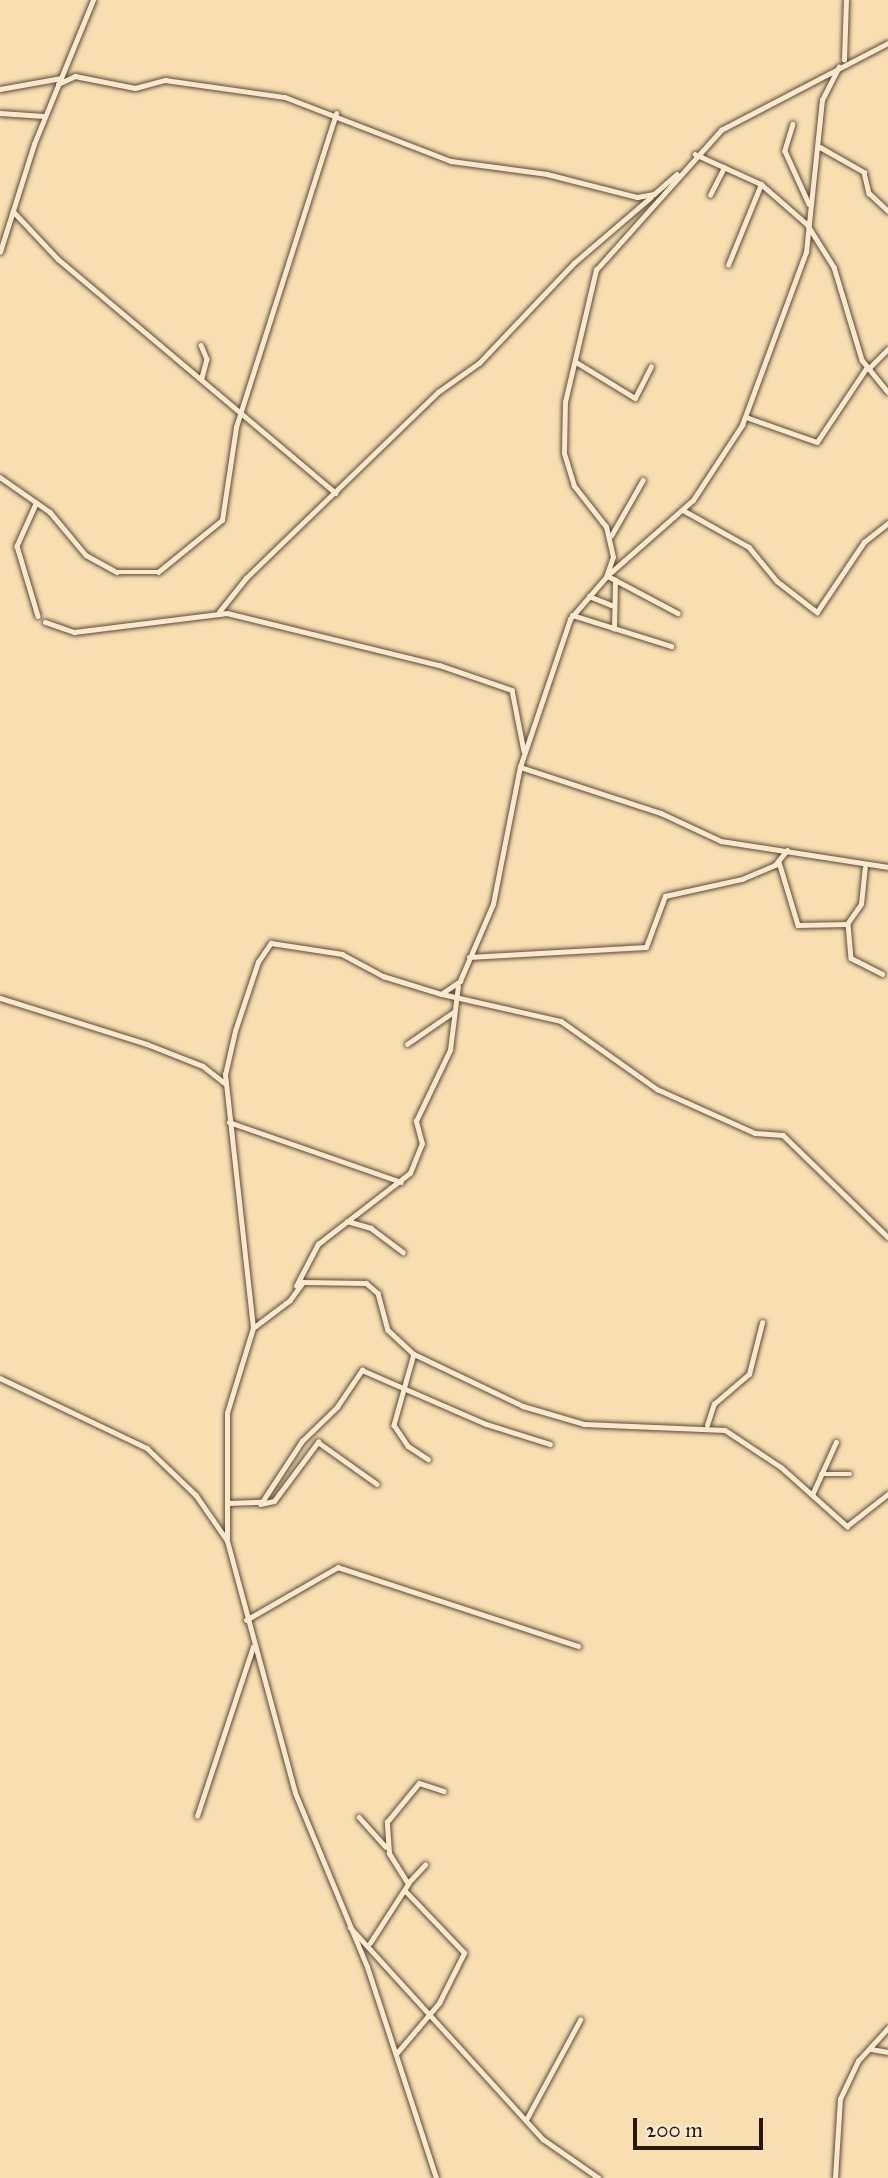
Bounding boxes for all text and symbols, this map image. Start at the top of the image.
scale bar [636,2104,766,2148]
text: 200 m [646,2117,703,2143]

